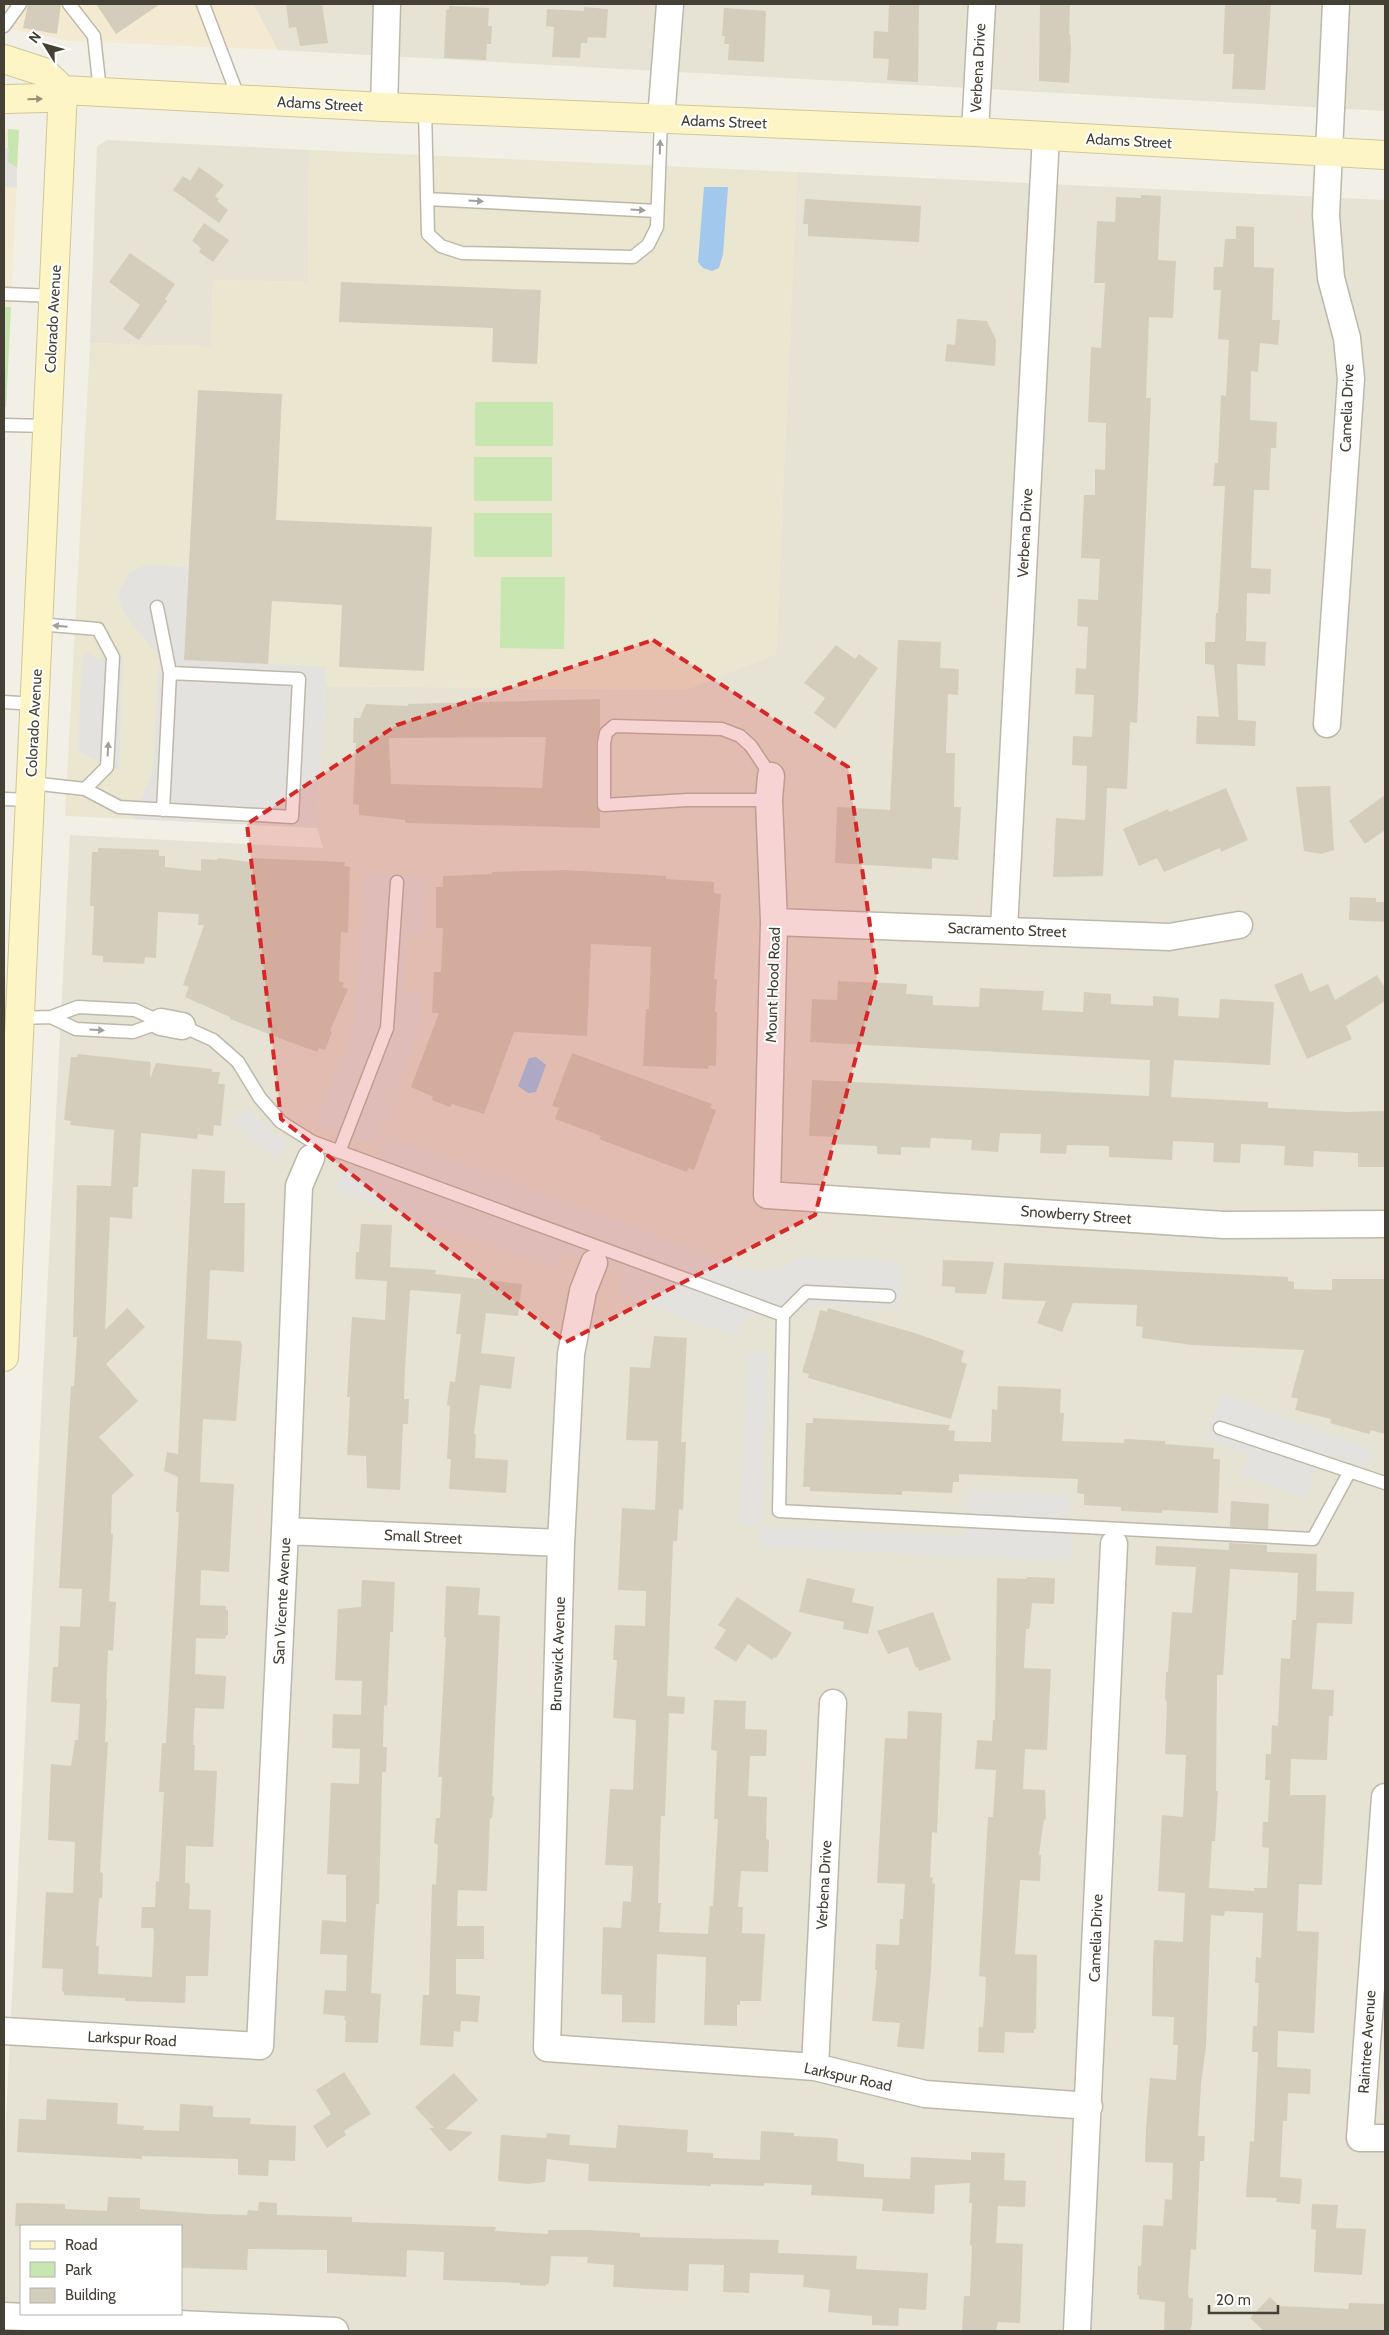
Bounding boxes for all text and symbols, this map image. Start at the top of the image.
north arrow [20,20,70,70]
street label: Verbena Drive [967,23,989,113]
text: N [24,28,45,47]
street label: Adams Street [277,93,363,115]
one-way arrow [27,94,43,102]
street label: Adams Street [681,112,767,132]
street label: Adams Street [1086,130,1172,152]
one-way arrow [656,139,664,155]
one-way arrow [468,198,484,206]
one-way arrow [630,206,646,214]
street label: Colorado Avenue [41,264,65,374]
street label: Camelia Drive [1336,363,1358,452]
street label: Verbena Drive [1014,488,1036,578]
one-way arrow [51,621,67,629]
street label: Colorado Avenue [22,668,46,778]
one-way arrow [104,741,112,757]
street label: Sacramento Street [947,919,1067,941]
street label: Mount Hood Road [762,927,784,1043]
one-way arrow [89,1026,105,1034]
street label: Snowberry Street [1020,1202,1132,1228]
street label: Small Street [384,1526,462,1548]
street label: San Vicente Avenue [270,1537,294,1665]
street label: Brunswick Avenue [547,1596,569,1712]
street label: Verbena Drive [813,1840,835,1930]
street label: Camelia Drive [1085,1893,1107,1982]
street label: Raintree Avenue [1354,1989,1380,2094]
street label: Larkspur Road [87,2028,177,2050]
street label: Larkspur Road [802,2059,894,2095]
legend [20,2225,182,2315]
text: Road [65,2236,98,2254]
text: Park [65,2261,92,2279]
scale bar [1209,2282,1278,2314]
text: Building [65,2286,116,2304]
text: 20 m [1216,2291,1251,2309]

